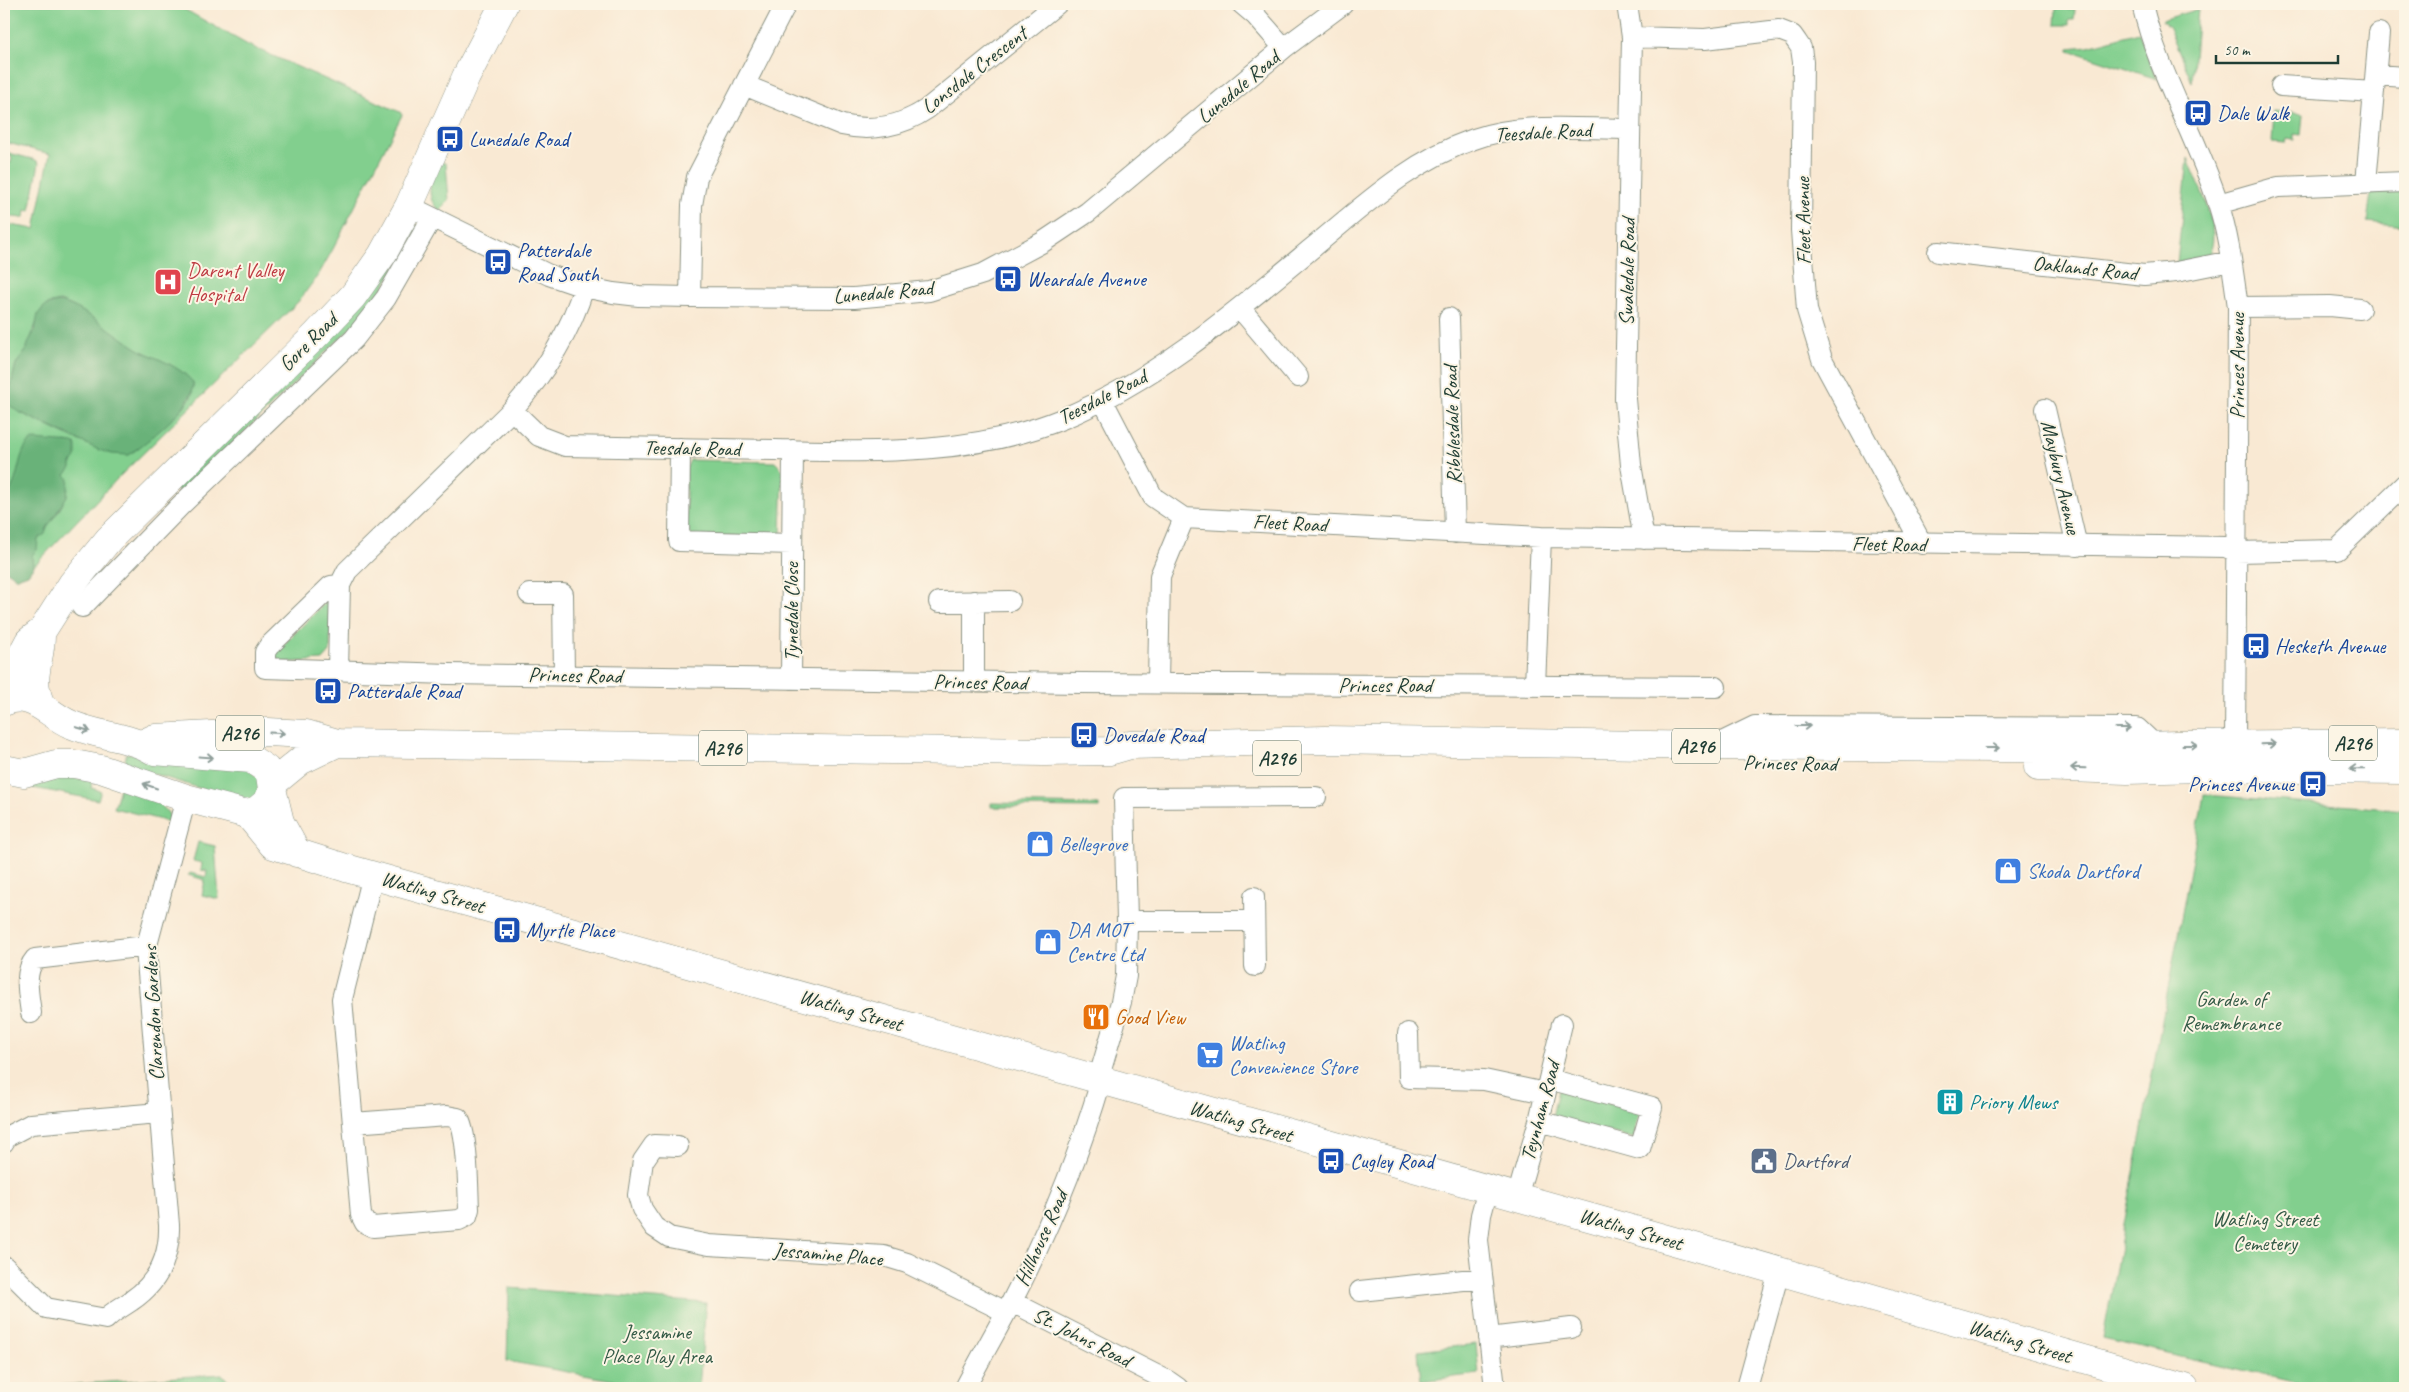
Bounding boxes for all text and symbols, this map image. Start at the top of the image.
street label: Lonsdale Crescent [916,19,1035,119]
scale bar [2216,32,2339,64]
text: 50 m [2224,41,2251,60]
street label: Lunedale Road [1191,43,1287,129]
bus stop icon: Dale Walk [2183,98,2213,128]
place label: Dale Walk [2217,100,2290,126]
street label: Teesdale Road [1494,116,1595,147]
bus stop icon: Lunedale Road [435,124,465,154]
place label: Lunedale Road [469,126,573,152]
street label: Fleet Avenue [1789,176,1817,265]
street label: Swaledale Road [1613,214,1641,326]
place label: Patterdale Road South [517,237,600,287]
bus stop icon: Patterdale Road South [483,247,513,277]
street label: Oaklands Road [2031,250,2141,287]
place label: Darent Valley Hospital [187,257,285,307]
bus stop icon: Weardale Avenue [993,264,1023,294]
place label: Weardale Avenue [1027,266,1148,292]
hospital icon: Darent Valley Hospital [153,267,183,297]
street label: Lunedale Road [832,274,938,309]
street label: Gore Road [273,305,345,377]
street label: Princes Avenue [2224,312,2250,419]
street label: Teesdale Road [1053,362,1154,430]
street label: Ribblesdale Road [1437,362,1467,485]
street label: Maybury Avenue [2035,418,2087,538]
street label: Teesdale Road [644,434,744,462]
street label: Fleet Road [1252,508,1331,538]
street label: Fleet Road [1852,530,1929,558]
street label: Tynedale Close [778,561,804,662]
bus stop icon: Hesketh Avenue [2241,631,2271,661]
place label: Hesketh Avenue [2275,633,2387,659]
street label: Princes Road [528,661,626,689]
street label: Princes Road [933,668,1031,696]
street label: Princes Road [1338,672,1436,698]
bus stop icon: Patterdale Road [313,676,343,706]
place label: Patterdale Road [347,678,464,704]
road number: A296 [216,716,264,750]
bus stop icon: Dovedale Road [1069,720,1099,750]
one-way arrow [1795,721,1811,731]
place label: Dovedale Road [1103,722,1208,748]
one-way arrow [2115,723,2131,733]
one-way arrow [75,724,91,734]
road number: A296 [2329,726,2377,760]
one-way arrow [269,728,285,737]
road number: A296 [1672,728,1720,764]
road number: A296 [699,730,747,766]
one-way arrow [2259,739,2275,748]
road number: A296 [1253,740,1301,776]
one-way arrow [2182,740,2198,750]
one-way arrow [1984,743,2000,753]
street label: Princes Road [1743,749,1841,777]
one-way arrow [198,752,214,761]
one-way arrow [2071,763,2087,772]
one-way arrow [2349,764,2365,774]
bus stop icon: Princes Avenue [2298,769,2328,799]
place label: Princes Avenue [2188,771,2295,797]
one-way arrow [143,781,158,790]
shop icon: Bellegrove [1025,829,1055,859]
place label: Bellegrove [1059,831,1129,857]
shop icon: Skoda Dartford [1993,856,2023,886]
place label: Skoda Dartford [2027,858,2143,884]
street label: Watling Street [378,865,490,920]
bus stop icon: Myrtle Place [492,915,522,945]
place label: Myrtle Place [526,917,616,943]
place label: DA MOT Centre Ltd [1067,917,1147,967]
shop icon: DA MOT Centre Ltd [1033,927,1063,957]
street label: Clarendon Gardens [136,943,170,1081]
street label: Watling Street [796,983,908,1038]
park label: Garden of Remembrance [2182,986,2283,1036]
restaurant icon: Good View [1081,1002,1111,1032]
place label: Good View [1115,1004,1187,1030]
place label: Watling Convenience Store [1229,1030,1360,1080]
supermarket icon: Watling Convenience Store [1195,1040,1225,1070]
street label: Teynham Road [1514,1055,1567,1164]
building icon: Priory Mews [1935,1087,1965,1117]
place label: Priory Mews [1969,1089,2059,1115]
street label: Watling Street [1186,1094,1298,1149]
bus stop icon: Cugley Road [1316,1146,1346,1176]
public building icon: Dartford [1749,1146,1779,1176]
place label: Cugley Road [1350,1148,1437,1174]
place label: Dartford [1783,1148,1852,1174]
street label: Hillhouse Road [1008,1183,1075,1290]
street label: Watling Street [1576,1202,1688,1257]
park label: Watling Street Cemetery [2212,1206,2320,1256]
street label: Jessamine Place [771,1236,885,1272]
street label: St. Johns Road [1029,1301,1139,1374]
street label: Watling Street [1966,1313,2076,1370]
park label: Jessamine Place Play Area [602,1319,713,1369]

